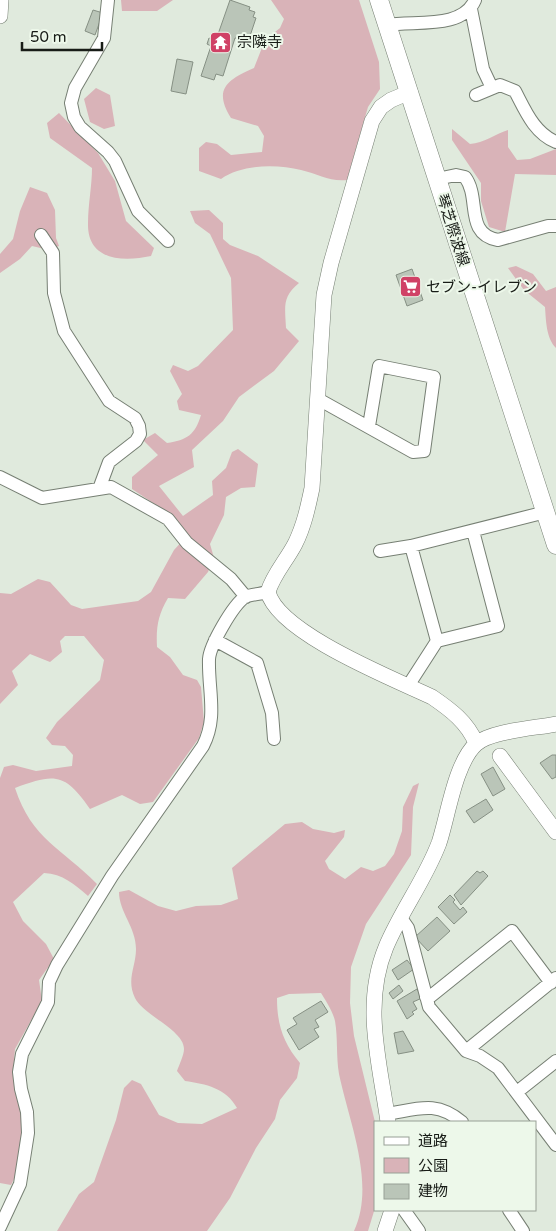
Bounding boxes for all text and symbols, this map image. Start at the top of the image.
scale bar [22,20,102,52]
text: 50 m [30,28,67,46]
temple icon: 宗隣寺 [209,30,233,54]
place label: 宗隣寺 [237,33,282,51]
street label: 琴芝際波線 [433,192,473,268]
supermarket icon: セブン-イレブン [398,275,422,299]
place label: セブン-イレブン [426,278,537,296]
legend [374,1121,536,1211]
text: 道路 [418,1132,448,1150]
text: 公園 [418,1157,448,1175]
text: 建物 [418,1182,448,1200]

